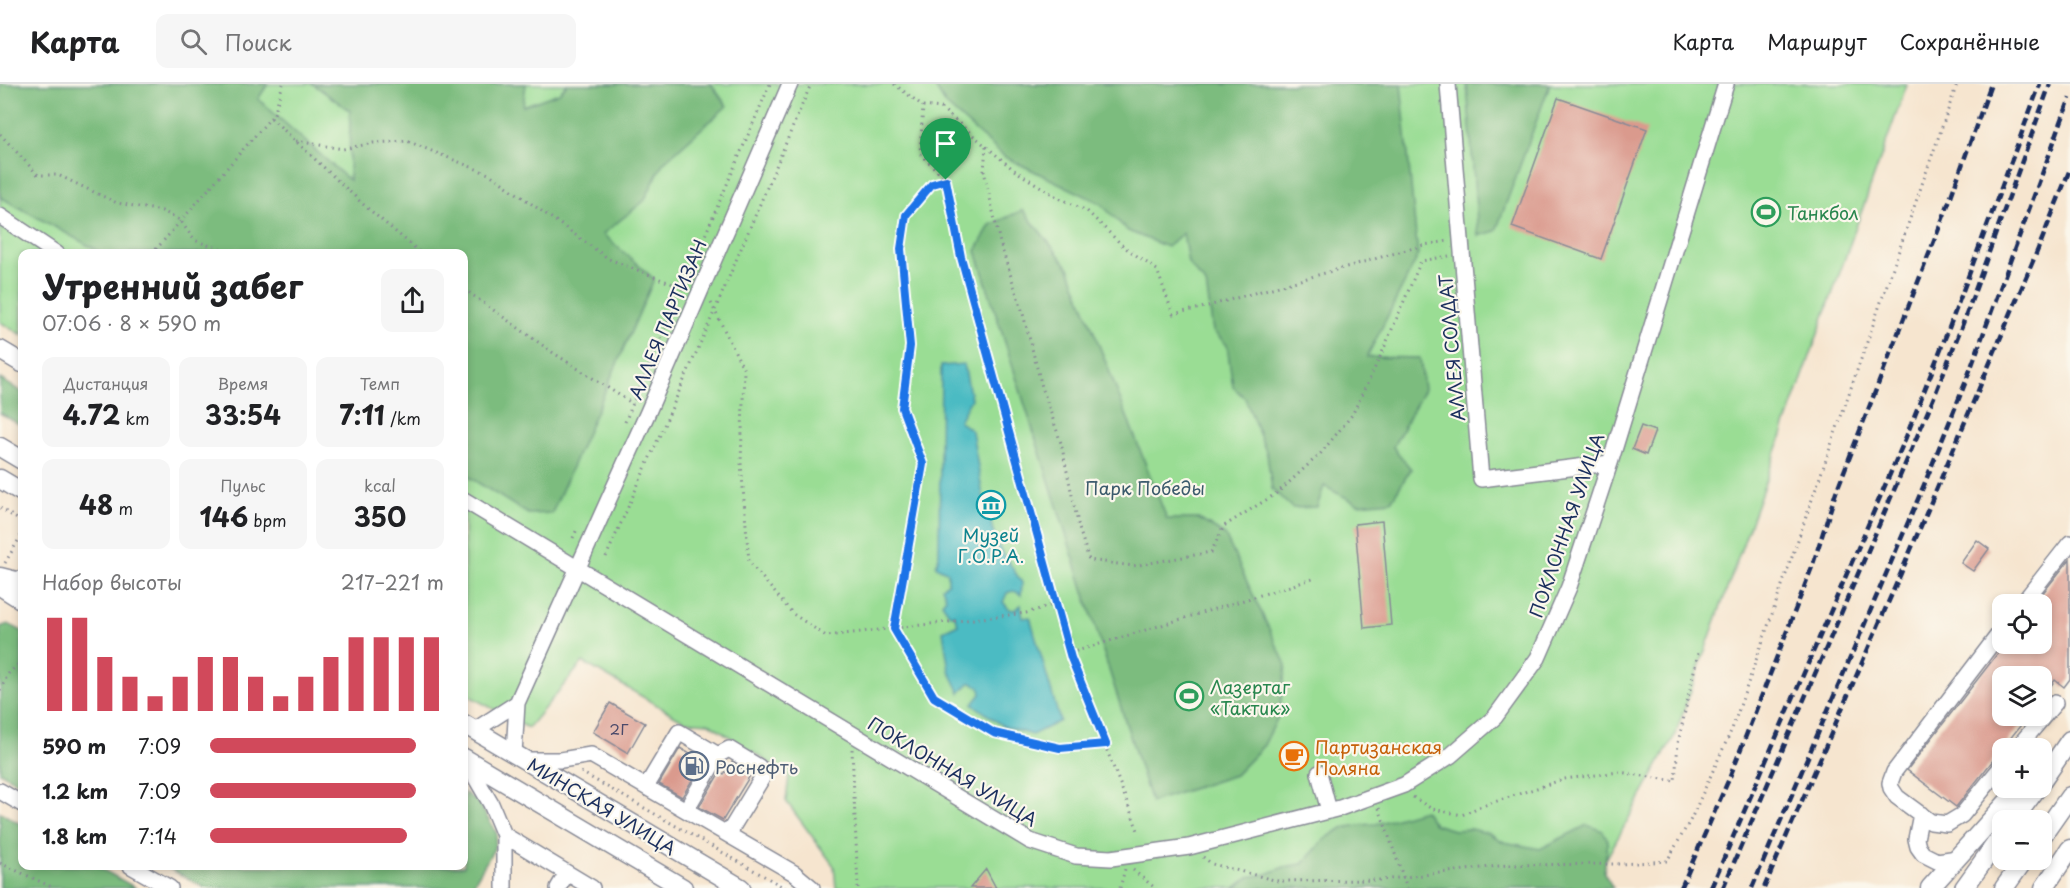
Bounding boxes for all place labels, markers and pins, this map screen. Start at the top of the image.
pin [920,118,971,180]
sports icon: Танкбол [1750,196,1782,228]
place label: Танкбол [1787,199,1859,226]
museum icon: Музей Г.О.Р.А. [975,489,1007,521]
place label: Музей Г.О.Р.А. [958,521,1024,569]
place label: Лазертаг «Тактик» [1210,673,1291,721]
sports icon: Лазертаг «Тактик» [1173,680,1205,712]
place label: Партизанская Поляна [1315,733,1442,781]
cafe icon: Партизанская Поляна [1278,740,1310,772]
fuel station icon: Роснефть [678,750,710,782]
place label: Роснефть [715,753,799,780]

